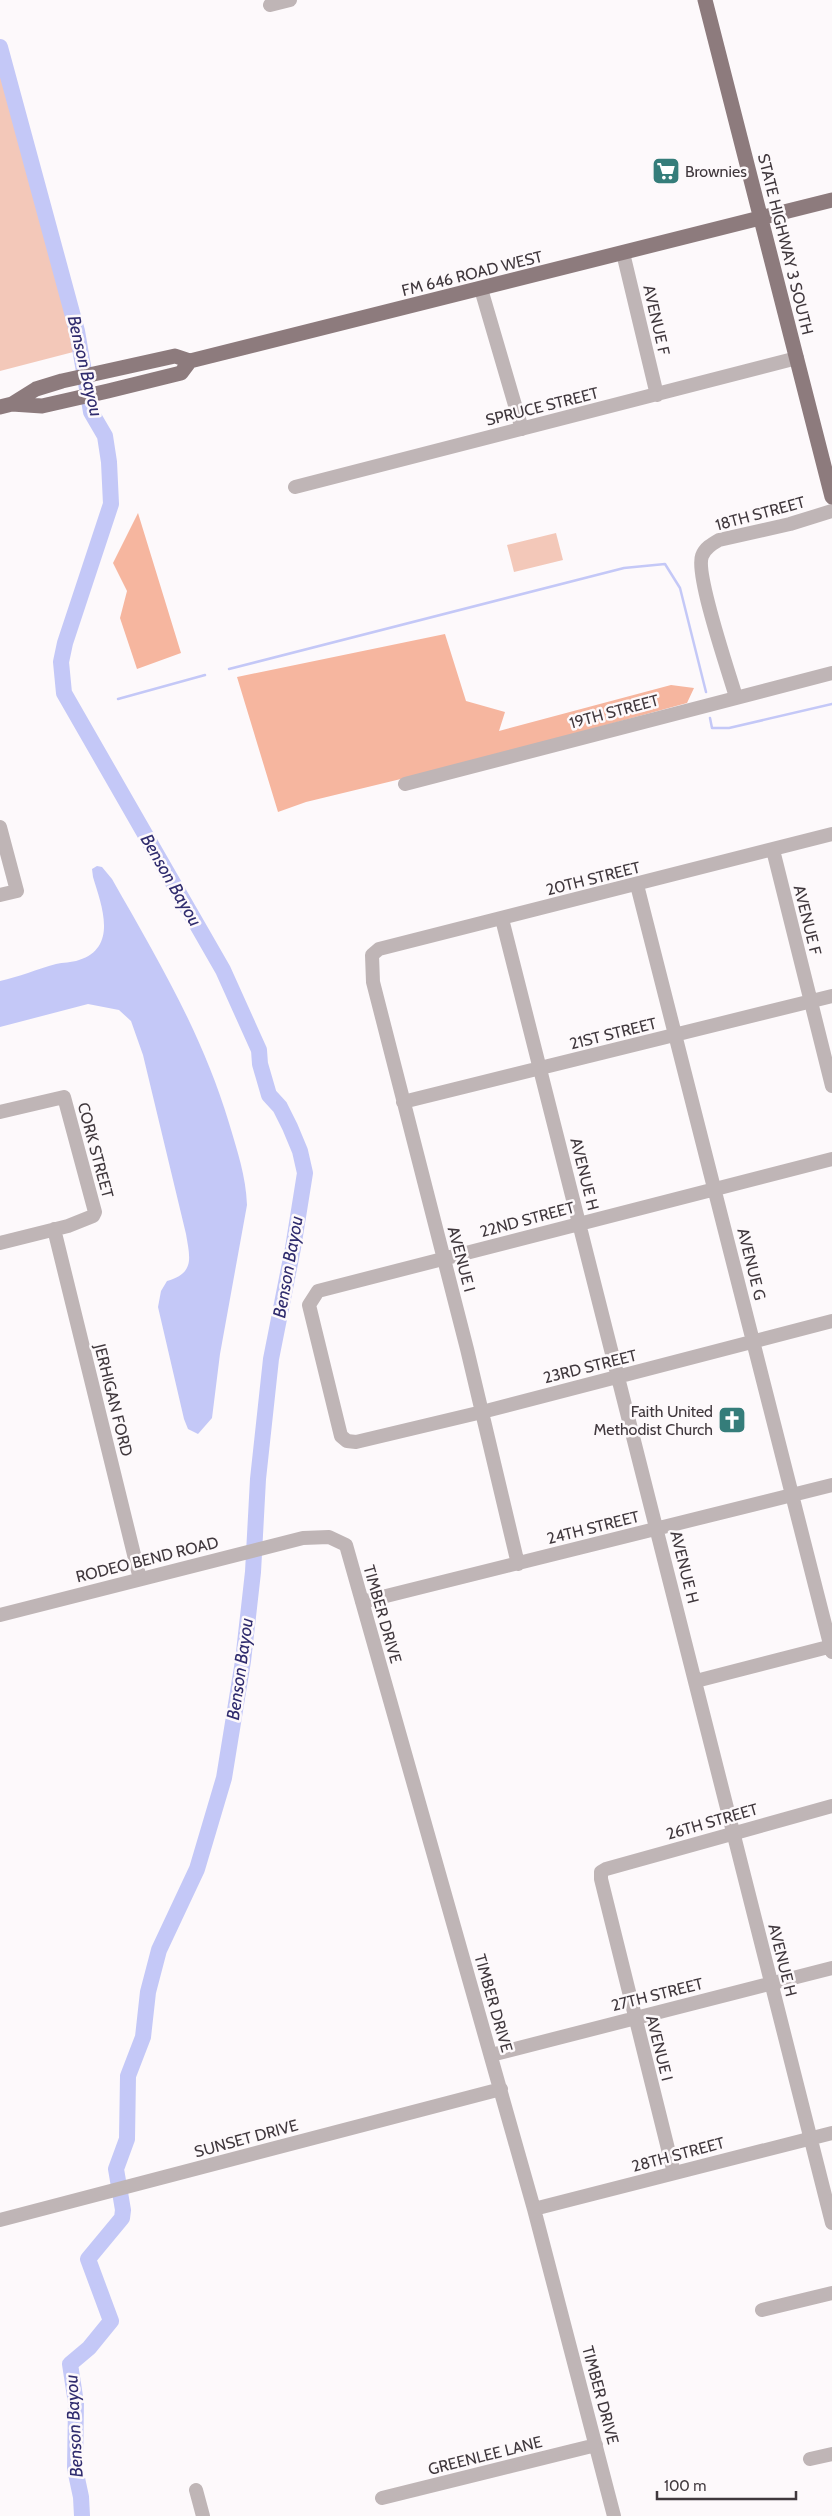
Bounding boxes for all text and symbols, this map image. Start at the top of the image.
street label: STATE HIGHWAY 3 SOUTH [754,152,817,337]
supermarket icon: Brownies [651,156,681,186]
place label: Brownies [685,162,747,181]
street label: FM 646 ROAD WEST [400,247,545,300]
street label: AVENUE F [639,283,674,358]
water label: Benson Bayou [63,313,107,419]
street label: SPRUCE STREET [484,383,601,430]
street label: 18TH STREET [713,492,807,535]
street label: 19TH STREET [567,690,661,733]
water label: Benson Bayou [136,830,206,930]
street label: 20TH STREET [544,857,643,899]
street label: AVENUE F [790,883,826,958]
street label: 21ST STREET [568,1013,659,1053]
street label: CORK STREET [74,1100,118,1200]
street label: AVENUE H [566,1136,603,1212]
street label: 22ND STREET [478,1198,577,1241]
water label: Benson Bayou [268,1214,308,1320]
street label: AVENUE I [444,1224,479,1294]
street label: AVENUE G [733,1226,770,1302]
street label: JERHIGAN FORD [90,1341,137,1458]
street label: 23RD STREET [541,1346,639,1387]
place label: Faith United Methodist Church [594,1402,713,1439]
church icon: Faith United Methodist Church [717,1405,747,1435]
street label: 24TH STREET [545,1507,642,1548]
street label: AVENUE H [666,1529,703,1605]
street label: RODEO BEND ROAD [74,1533,220,1586]
street label: TIMBER DRIVE [359,1563,406,1665]
water label: Benson Bayou [222,1616,258,1722]
street label: 26TH STREET [664,1799,761,1844]
street label: AVENUE H [764,1922,801,1998]
street label: TIMBER DRIVE [470,1952,517,2054]
street label: 27TH STREET [609,1974,705,2015]
street label: AVENUE I [642,2013,677,2083]
street label: SUNSET DRIVE [192,2115,300,2161]
street label: 28TH STREET [630,2133,727,2176]
street label: TIMBER DRIVE [578,2344,623,2447]
water label: Benson Bayou [60,2374,88,2478]
street label: GREENLEE LANE [426,2432,544,2479]
scale bar [657,2468,796,2500]
text: 100 m [664,2477,706,2495]

